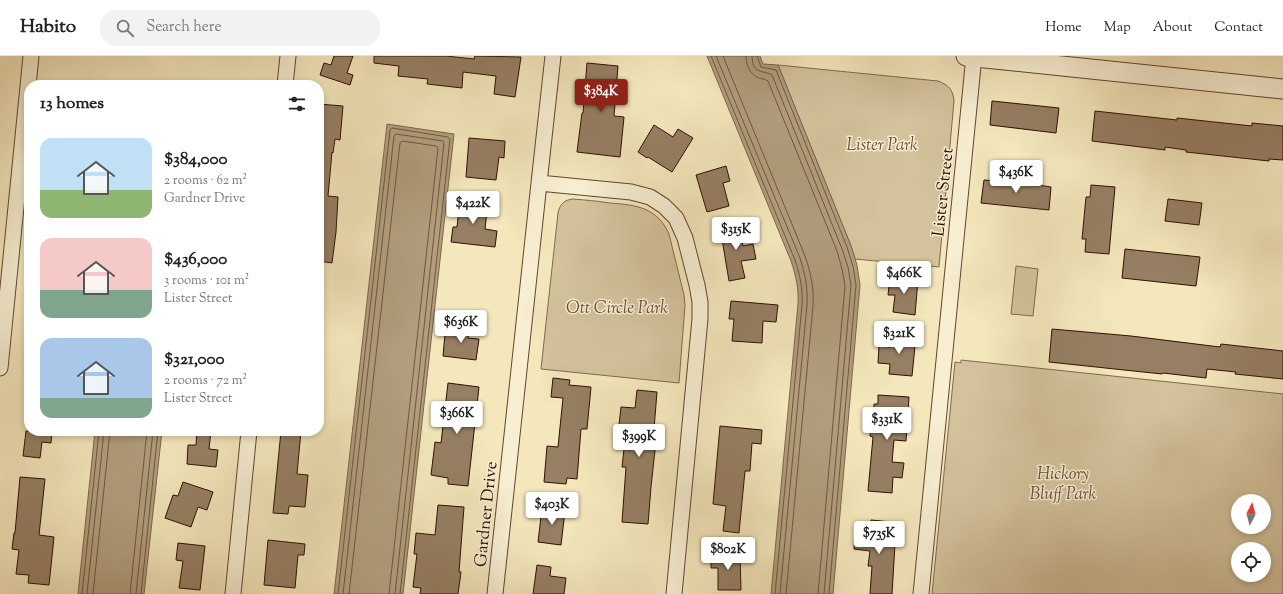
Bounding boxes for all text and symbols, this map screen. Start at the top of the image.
search box [100,10,380,46]
text: Habito [20,14,76,41]
icon: search [114,17,136,39]
text: Search here [146,17,221,38]
text: Home [1045,18,1082,38]
text: Map [1104,18,1131,38]
text: About [1153,18,1192,38]
text: Contact [1214,18,1263,38]
pin: $384K [573,79,629,113]
text: $384K [584,83,618,101]
text: 13 homes [40,92,104,116]
icon: filters [286,93,308,115]
park label: Lister Park [846,134,918,158]
street label: Lister Street [927,146,961,238]
text: $384,000 [164,148,228,172]
icon: home [72,154,120,202]
pin: $436K [988,160,1044,194]
text: $436K [999,164,1033,182]
text: 2 rooms · 62 m² [164,172,247,190]
text: Gardner Drive [164,190,245,208]
pin: $422K [445,191,501,225]
text: $422K [455,195,491,213]
pin: $315K [708,217,764,251]
text: $315K [721,221,751,239]
text: $436,000 [164,248,227,272]
icon: home [72,254,120,302]
pin: $466K [876,261,932,295]
text: $466K [886,265,922,283]
text: 3 rooms · 101 m² [164,272,249,290]
text: Lister Street [164,290,232,308]
park label: Ott Circle Park [566,297,668,321]
pin: $636K [433,310,489,344]
text: $636K [444,314,478,332]
pin: $321K [871,321,927,355]
text: $321K [883,325,915,343]
text: $321,000 [164,348,224,372]
icon: home [72,354,120,402]
text: 2 rooms · 72 m² [164,372,247,390]
text: Lister Street [164,390,232,408]
pin: $366K [429,401,485,435]
text: $366K [440,405,474,423]
pin: $331K [859,407,915,441]
text: $331K [871,411,903,429]
pin: $399K [611,424,667,458]
text: $399K [622,428,656,446]
street label: Gardner Drive [470,460,504,568]
park label: Hickory Bluff Park [1030,463,1096,507]
pin: $403K [524,492,580,526]
north arrow [1231,494,1271,534]
map controls [1231,494,1271,582]
text: $403K [535,496,569,514]
pin: $735K [851,521,907,555]
text: $735K [863,525,895,543]
pin: $802K [700,537,756,571]
text: $802K [710,541,746,559]
button: locate [1231,542,1271,582]

